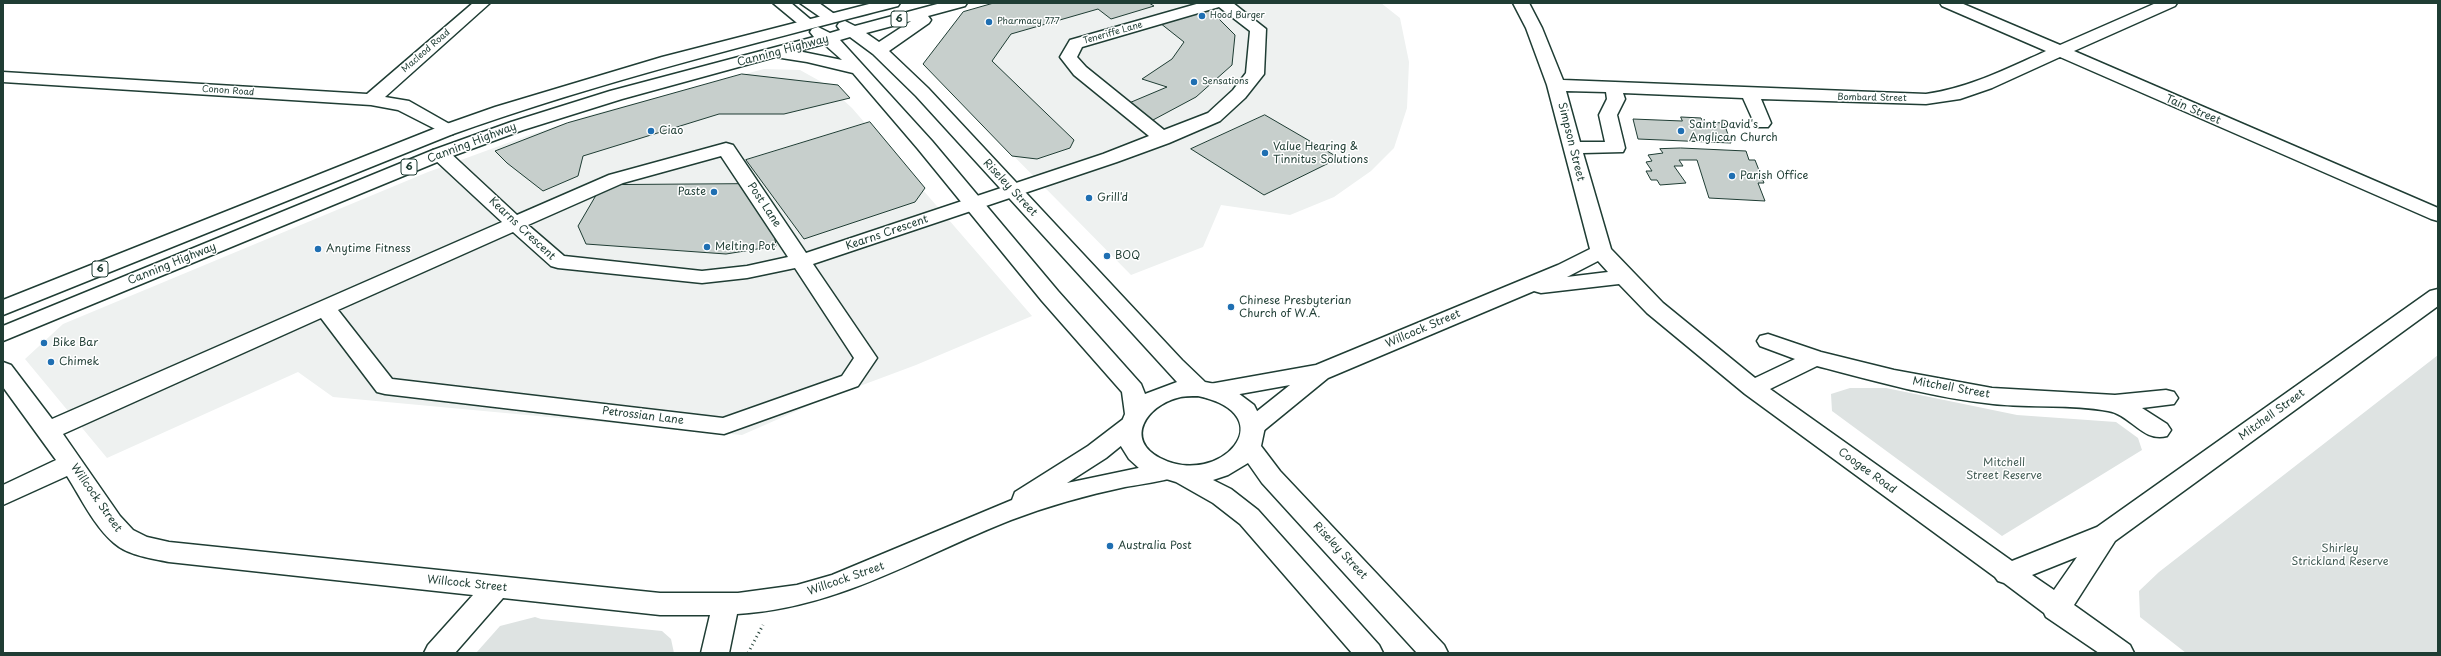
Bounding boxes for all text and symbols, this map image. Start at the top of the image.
road number: 6 [891,11,907,27]
marker: Hood Burger [1197,11,1207,21]
place label: Hood Burger [1210,11,1265,21]
marker: Pharmacy 777 [984,17,994,27]
place label: Pharmacy 777 [997,17,1060,27]
street label: Teneriffe Lane [1082,19,1144,47]
street label: Macleod Road [400,27,452,75]
street label: Canning Highway [736,32,830,70]
marker: Sensations [1189,77,1199,87]
place label: Sensations [1202,77,1248,87]
street label: Conon Road [201,84,255,98]
street label: Bombard Street [1837,92,1907,104]
street label: Tain Street [2163,92,2223,128]
street label: Simpson Street [1555,101,1587,183]
place label: Saint David's Anglican Church [1689,118,1778,144]
street label: Canning Highway [426,120,518,166]
place label: Ciao [659,124,683,138]
marker: Ciao [646,126,656,136]
marker: Saint David's Anglican Church [1676,126,1686,136]
place label: Value Hearing & Tinnitus Solutions [1273,140,1368,166]
marker: Value Hearing & Tinnitus Solutions [1260,148,1270,158]
street label: Riseley Street [980,157,1040,219]
road number: 6 [401,159,417,175]
place label: Parish Office [1740,169,1808,183]
marker: Parish Office [1727,171,1737,181]
street label: Post Lane [744,180,784,230]
place label: Paste [678,185,706,199]
marker: Paste [709,187,719,197]
place label: Grill'd [1097,191,1128,205]
marker: Grill'd [1084,193,1094,203]
street label: Kearns Crescent [486,195,558,263]
street label: Kearns Crescent [844,213,930,253]
street label: Canning Highway [126,240,218,288]
place label: Melting Pot [715,240,775,254]
place label: Anytime Fitness [326,242,411,256]
marker: Melting Pot [702,242,712,252]
marker: Anytime Fitness [313,244,323,254]
place label: BOQ [1115,249,1140,263]
marker: BOQ [1102,251,1112,261]
road number: 6 [92,261,108,277]
place label: Chinese Presbyterian Church of W.A. [1239,294,1351,320]
marker: Chinese Presbyterian Church of W.A. [1226,302,1236,312]
street label: Willcock Street [1383,307,1463,351]
place label: Bike Bar [52,336,98,350]
marker: Bike Bar [39,338,49,348]
place label: Chimek [59,355,99,369]
marker: Chimek [46,357,56,367]
street label: Mitchell Street [1911,375,1991,401]
street label: Mitchell Street [2236,387,2308,443]
street label: Petrossian Lane [601,404,685,428]
street label: Coogee Road [1835,445,1899,497]
park label: Mitchell Street Reserve [1966,456,2042,482]
street label: Willcock Street [68,461,124,535]
street label: Riseley Street [1310,520,1370,582]
place label: Australia Post [1118,539,1192,553]
marker: Australia Post [1105,541,1115,551]
park label: Shirley Strickland Reserve [2291,542,2389,568]
street label: Willcock Street [806,560,886,598]
street label: Willcock Street [426,573,508,595]

